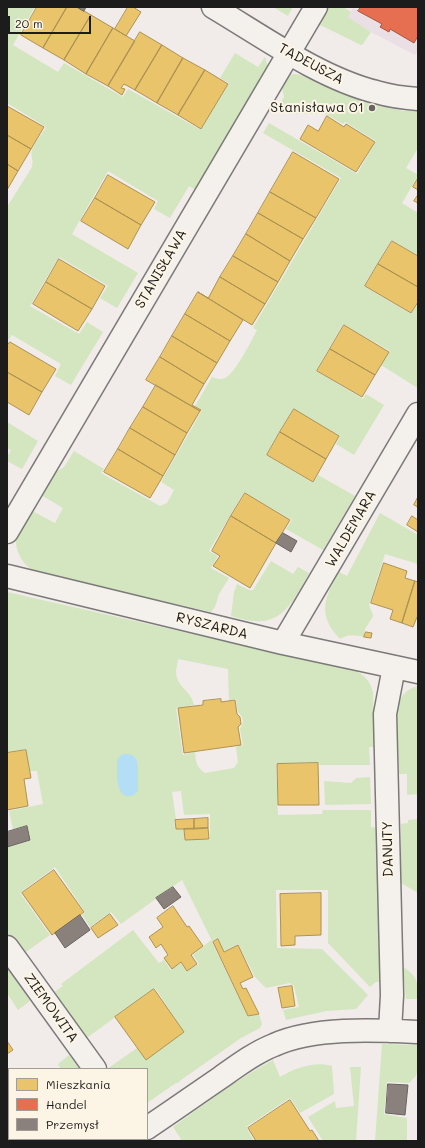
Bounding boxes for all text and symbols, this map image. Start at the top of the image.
scale bar [10,8,93,34]
text: 20 m [15,15,43,31]
street label: TADEUSZA [276,40,346,88]
place label: Stanisława 01 [270,100,364,116]
marker: Stanisława 01 [367,103,377,113]
street label: STANISŁAWA [132,226,190,312]
street label: WALDEMARA [322,487,380,571]
street label: RYSZARDA [174,609,250,643]
street label: DANUTY [379,821,397,877]
street label: ZIEMOWITA [20,970,82,1046]
legend [8,1068,148,1140]
text: Mieszkania [46,1076,111,1092]
text: Handel [46,1096,87,1112]
text: Przemysł [46,1116,99,1132]

